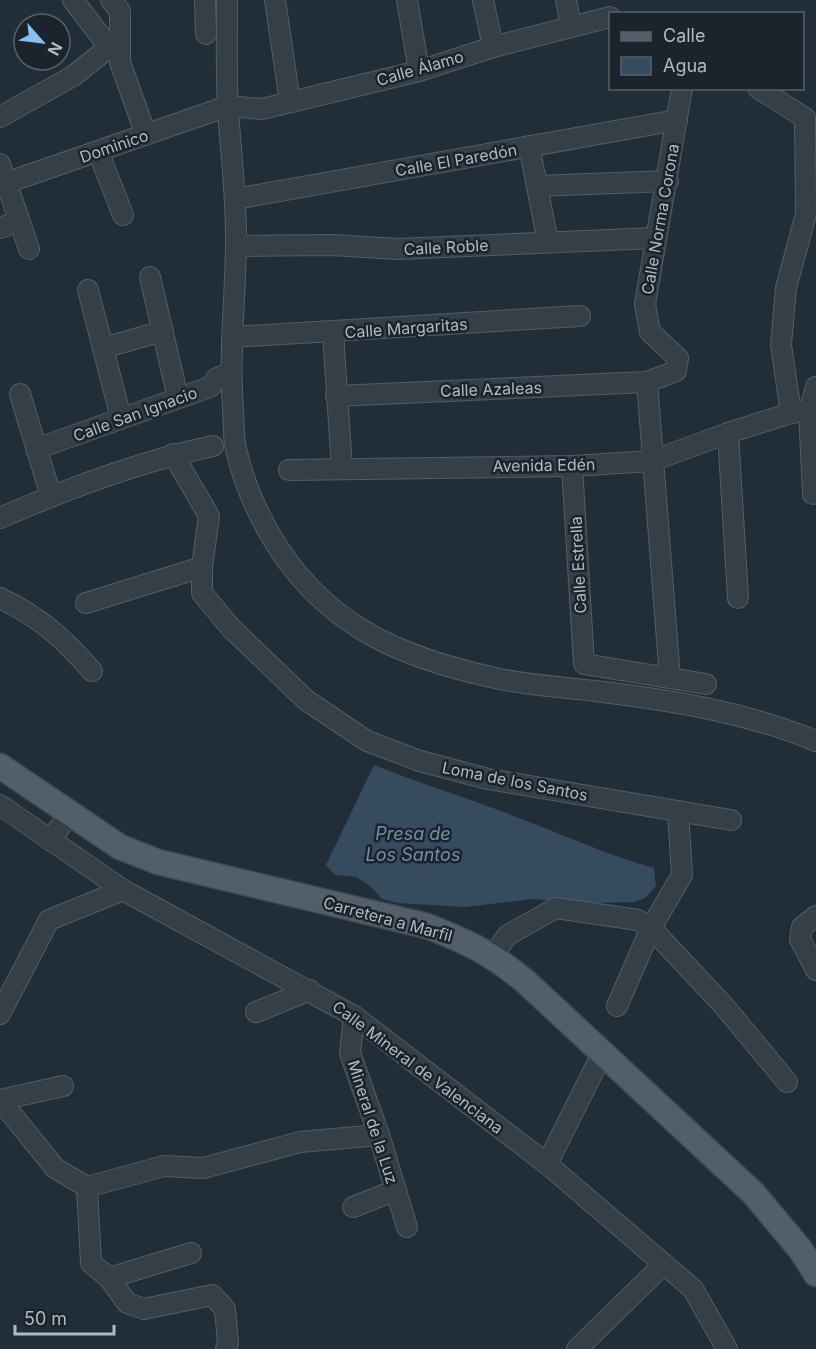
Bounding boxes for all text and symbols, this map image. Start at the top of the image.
north arrow [12,12,72,72]
legend [609,12,804,90]
text: Calle [663,25,705,46]
text: N [44,39,67,59]
street label: Calle Álamo [374,46,466,90]
text: Agua [663,55,707,76]
street label: Dominico [77,125,151,167]
street label: Calle El Paredón [394,139,518,181]
street label: Calle Norma Corona [637,142,683,296]
street label: Calle Roble [403,235,489,259]
street label: Calle Margaritas [344,314,468,342]
street label: Calle Azaleas [440,377,542,401]
street label: Calle San Ignacio [70,382,200,446]
street label: Avenida Edén [492,454,596,476]
street label: Calle Estrella [565,516,591,614]
street label: Loma de los Santos [440,757,590,805]
water label: Presa de Los Santos [366,823,460,865]
street label: Carretera a Marfil [321,892,455,946]
street label: Calle Mineral de Valenciana [329,996,507,1138]
street label: Mineral de la Luz [344,1058,402,1186]
scale bar [15,1298,114,1336]
text: 50 m [24,1308,67,1329]

